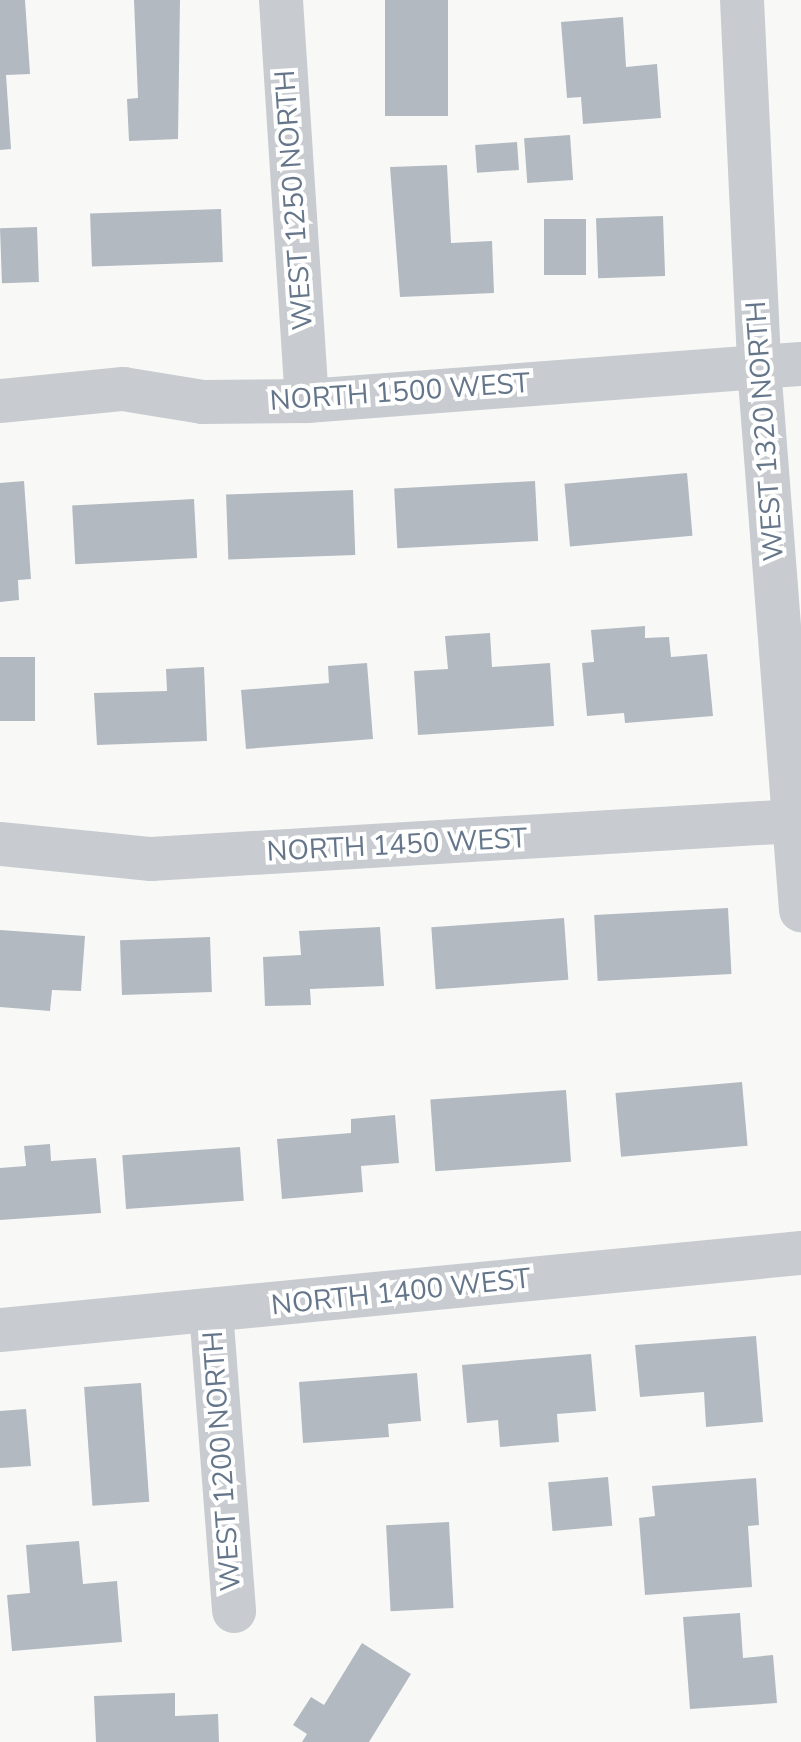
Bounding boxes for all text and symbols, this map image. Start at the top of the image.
street label: WEST 1250 NORTH [268,69,320,331]
street label: WEST 1320 NORTH [739,300,791,562]
street label: NORTH 1500 WEST [269,366,531,418]
street label: NORTH 1450 WEST [266,821,528,869]
street label: NORTH 1400 WEST [270,1262,532,1322]
street label: WEST 1200 NORTH [196,1330,248,1592]

